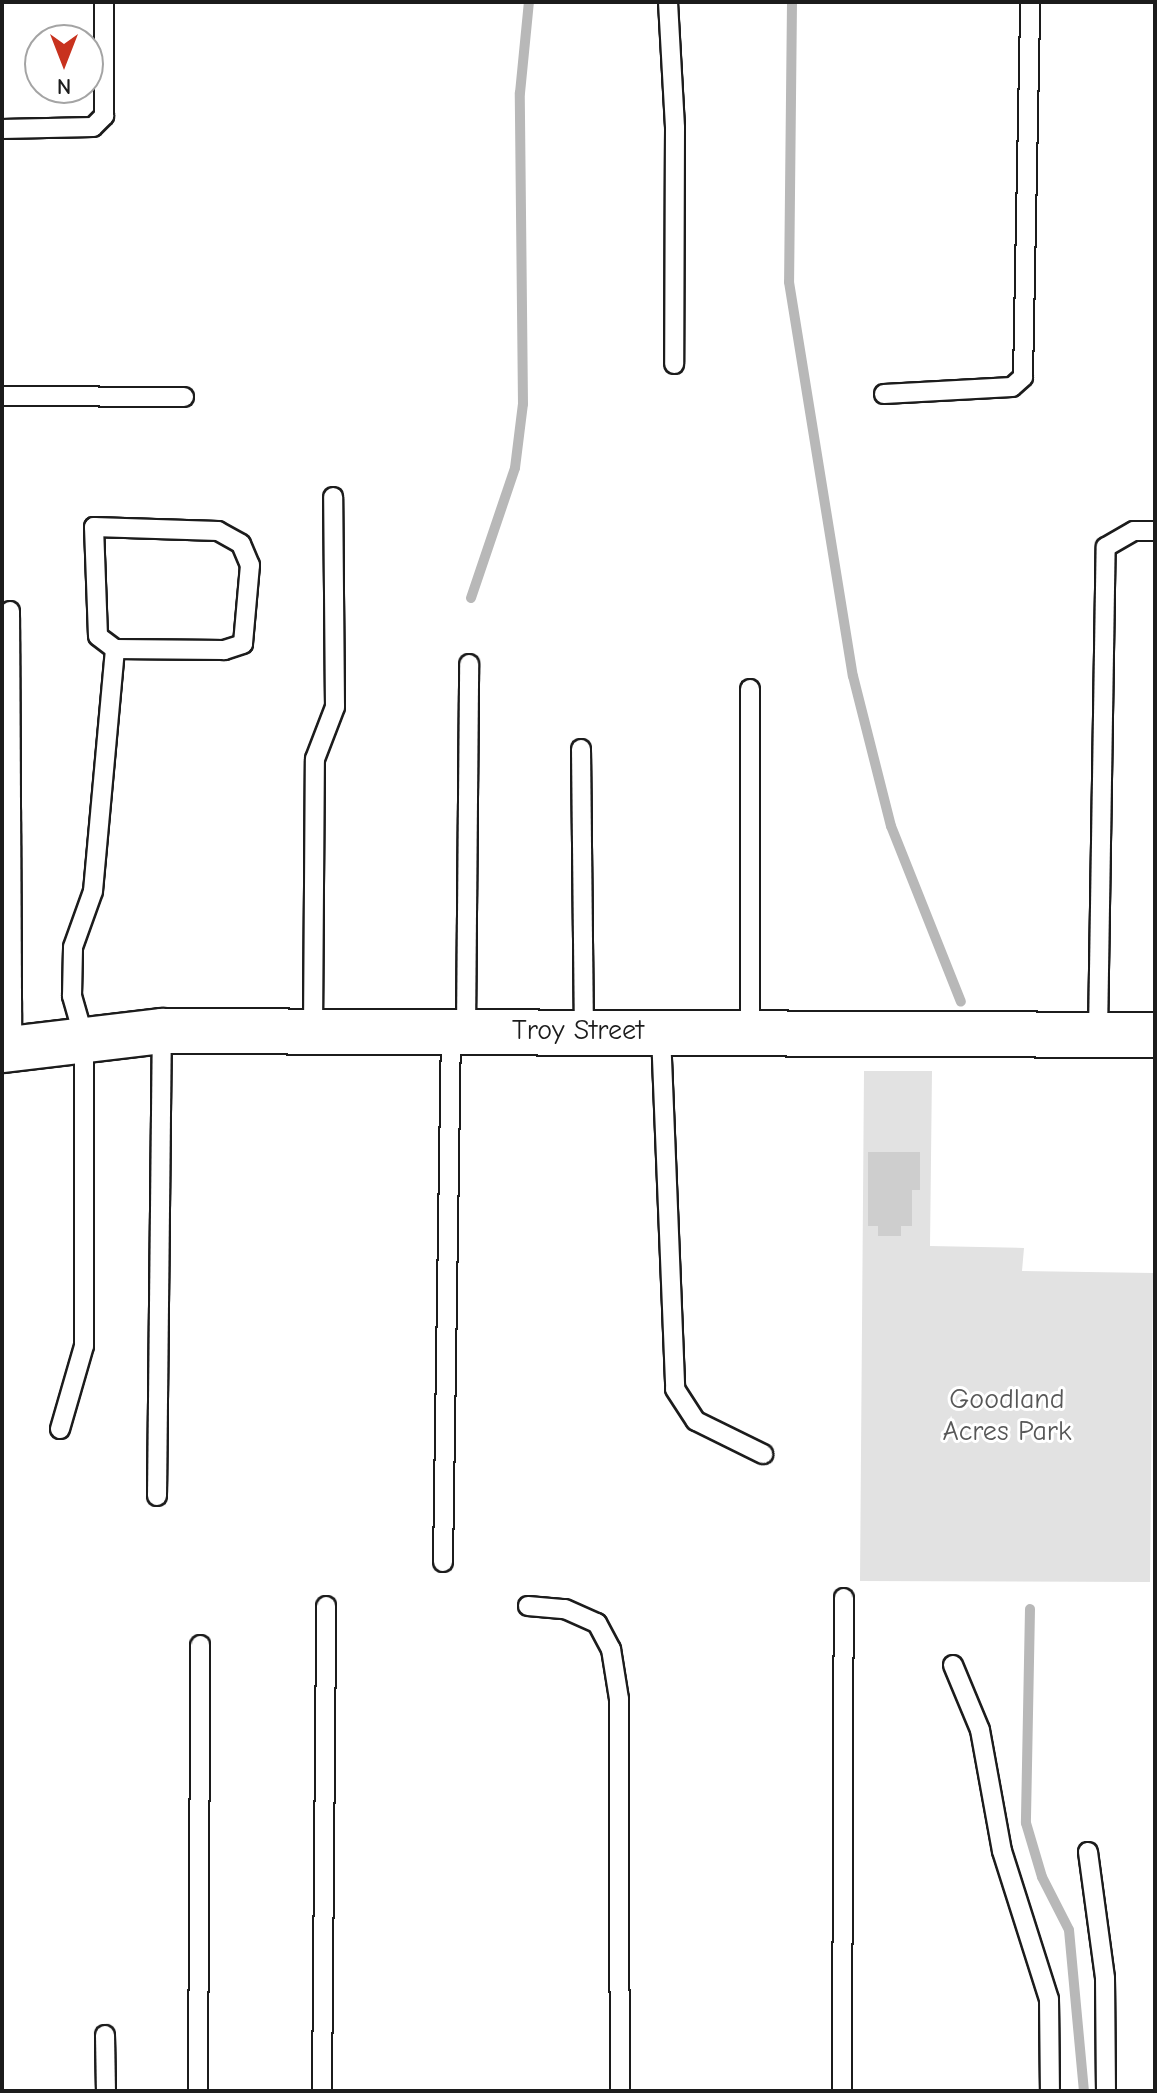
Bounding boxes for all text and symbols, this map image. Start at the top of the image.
north arrow [24,24,104,104]
text: N [57,73,71,99]
street label: Troy Street [512,1013,644,1047]
park label: Goodland Acres Park [943,1382,1071,1448]

